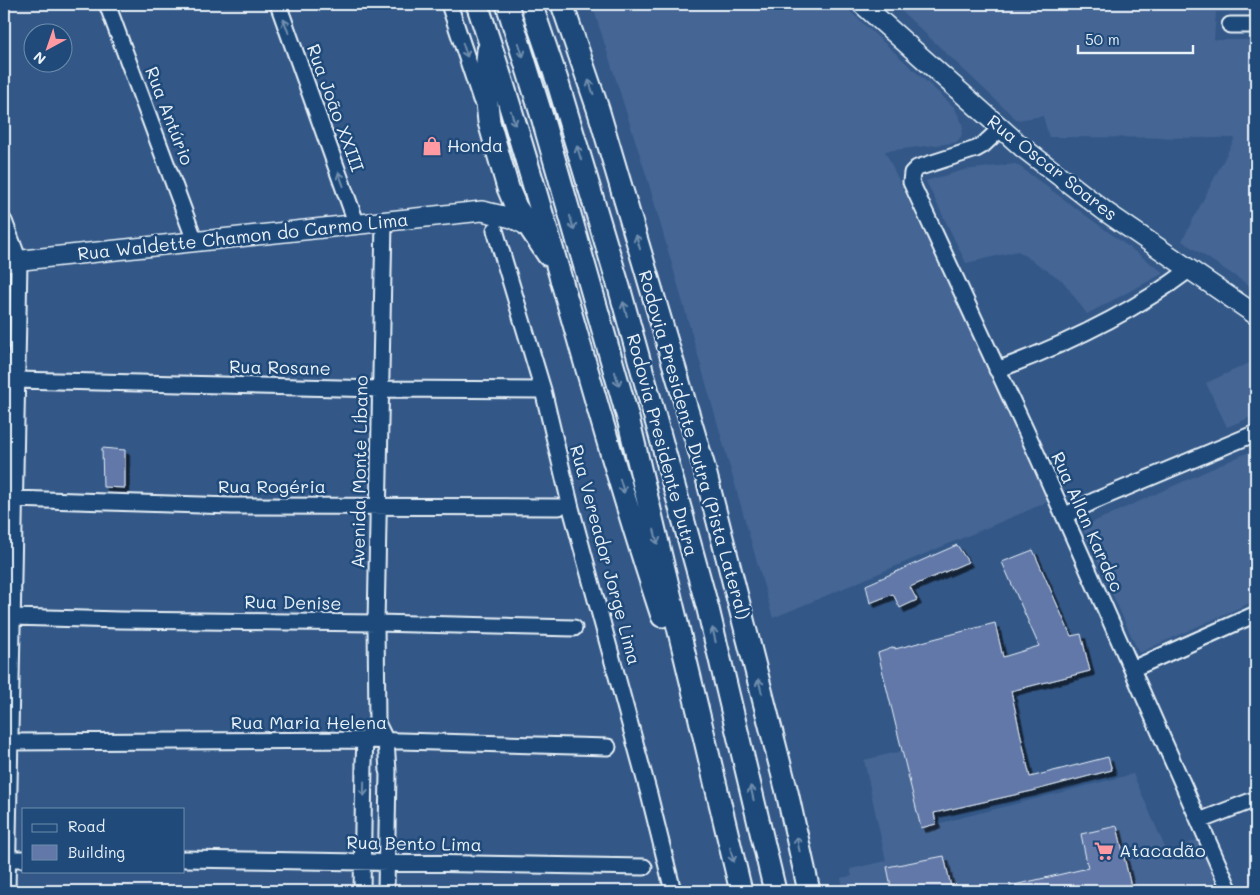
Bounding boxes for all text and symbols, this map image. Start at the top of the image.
one-way arrow [281,18,290,34]
north arrow [22,22,72,72]
scale bar [1078,22,1192,54]
text: 50 m [1085,29,1120,49]
street label: Rua João XXIII [302,41,370,175]
one-way arrow [460,42,470,58]
one-way arrow [517,42,527,58]
text: N [29,48,50,69]
street label: Rua Antúrio [140,63,200,169]
one-way arrow [585,79,595,95]
one-way arrow [508,109,518,125]
street label: Rua Oscar Soares [983,109,1123,226]
place label: Honda [447,133,503,157]
shop icon: Honda [421,135,443,157]
one-way arrow [573,146,583,162]
one-way arrow [336,171,345,187]
street label: Rua Waldette Chamon do Carmo Lima [76,207,409,265]
one-way arrow [568,214,578,230]
one-way arrow [632,235,642,251]
street label: Rodovia Presidente Dutra (Pista Lateral) [634,267,756,622]
one-way arrow [619,302,629,318]
street label: Rodovia Presidente Dutra [622,331,704,559]
street label: Rua Rosane [229,354,331,380]
one-way arrow [612,371,622,387]
street label: Avenida Monte Líbano [345,375,373,569]
street label: Rua Vereador Jorge Lima [565,442,647,667]
street label: Rua Allan Kardec [1046,448,1130,595]
street label: Rua Rogéria [218,474,326,498]
one-way arrow [617,478,627,494]
one-way arrow [652,528,661,544]
street label: Rua Denise [244,589,342,615]
one-way arrow [709,627,718,643]
one-way arrow [755,678,764,694]
street label: Rua Maria Helena [231,710,387,734]
one-way arrow [359,780,369,797]
one-way arrow [747,785,756,801]
legend [22,808,185,872]
text: Road [68,816,105,836]
street label: Rua Bento Lima [346,830,482,856]
one-way arrow [793,836,802,852]
place label: Atacadão [1119,838,1206,862]
supermarket icon: Atacadão [1093,840,1115,862]
text: Building [68,842,125,862]
one-way arrow [728,846,737,862]

